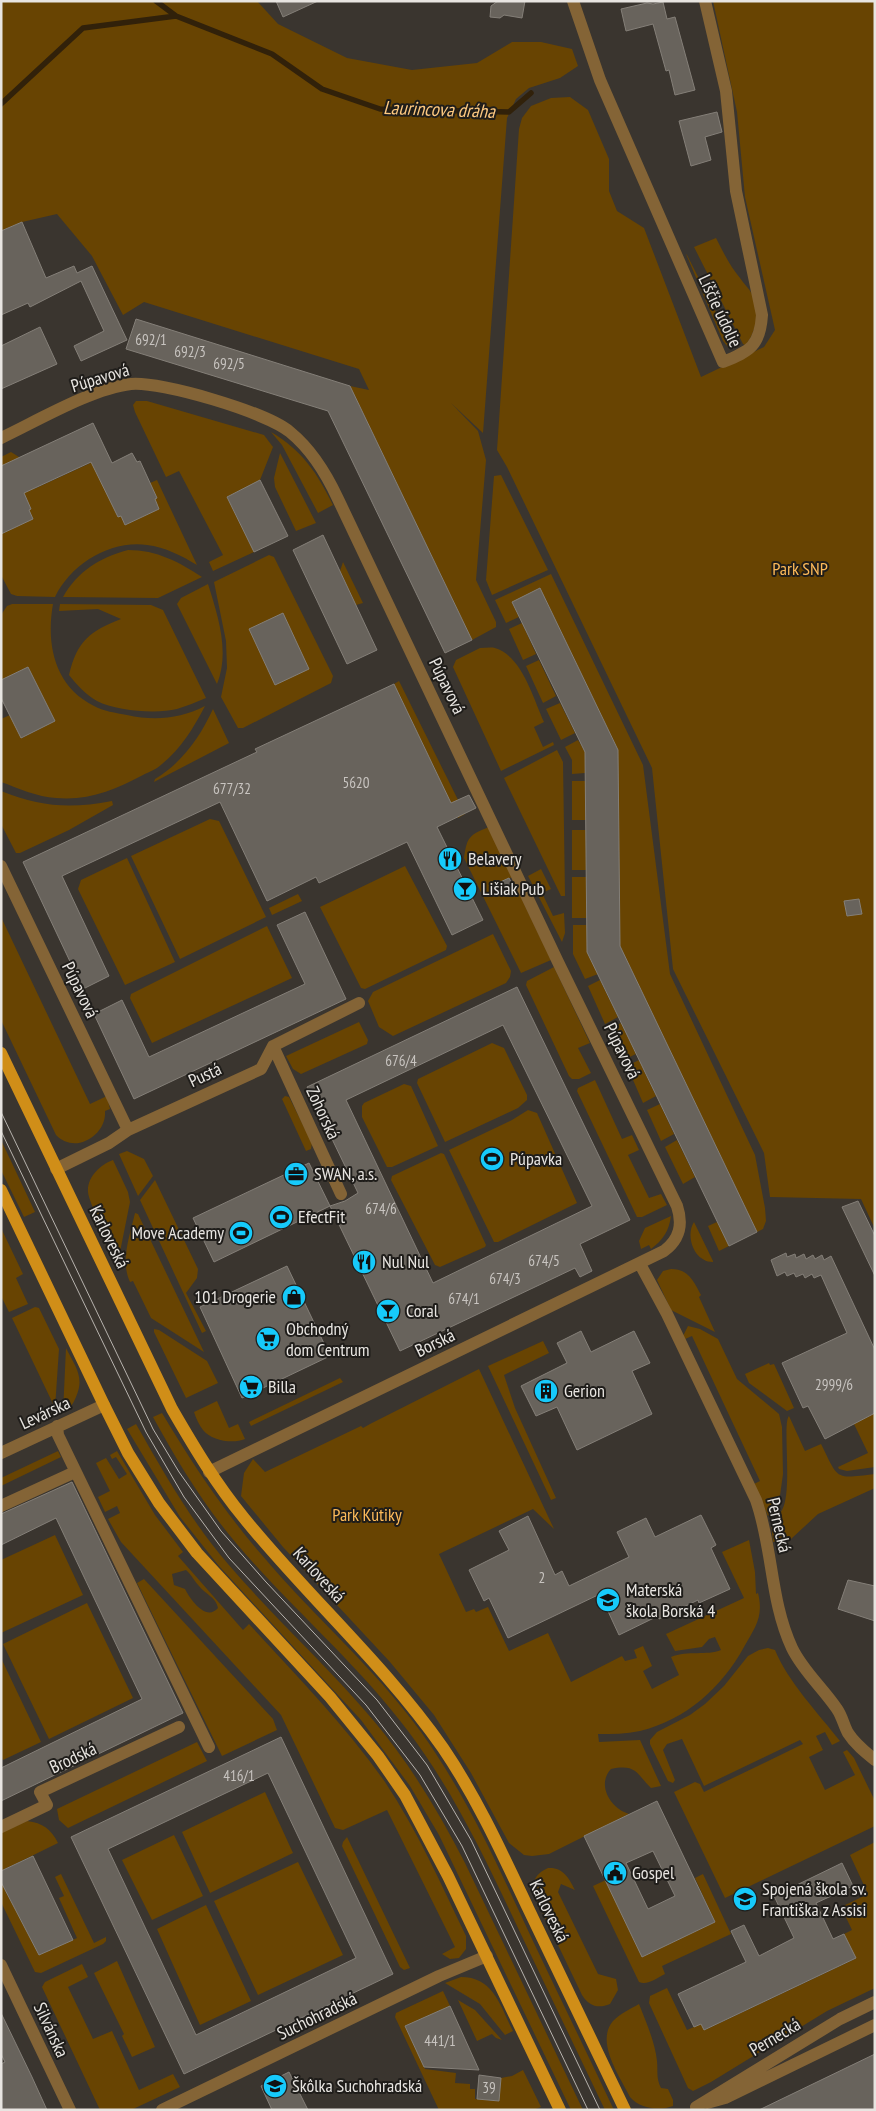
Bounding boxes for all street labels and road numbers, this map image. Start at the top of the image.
street label: Líščie údolie [694,271,747,351]
street label: Púpavová [68,358,132,397]
street label: Púpavová [424,654,471,718]
street label: Púpavová [57,958,104,1022]
street label: Púpavová [599,1019,646,1083]
street label: Pustá [185,1057,225,1092]
street label: Zohorská [301,1083,346,1143]
street label: Karloveská [84,1202,134,1272]
street label: Borská [411,1323,458,1362]
street label: Levárska [16,1391,74,1434]
street label: Pernecká [762,1495,797,1555]
street label: Karloveská [288,1542,350,1607]
street label: Brodská [46,1737,100,1778]
street label: Karloveská [524,1876,574,1946]
street label: Suchohradská [273,1986,360,2045]
street label: Silvánska [29,1999,74,2061]
street label: Pernecká [745,2012,805,2061]

